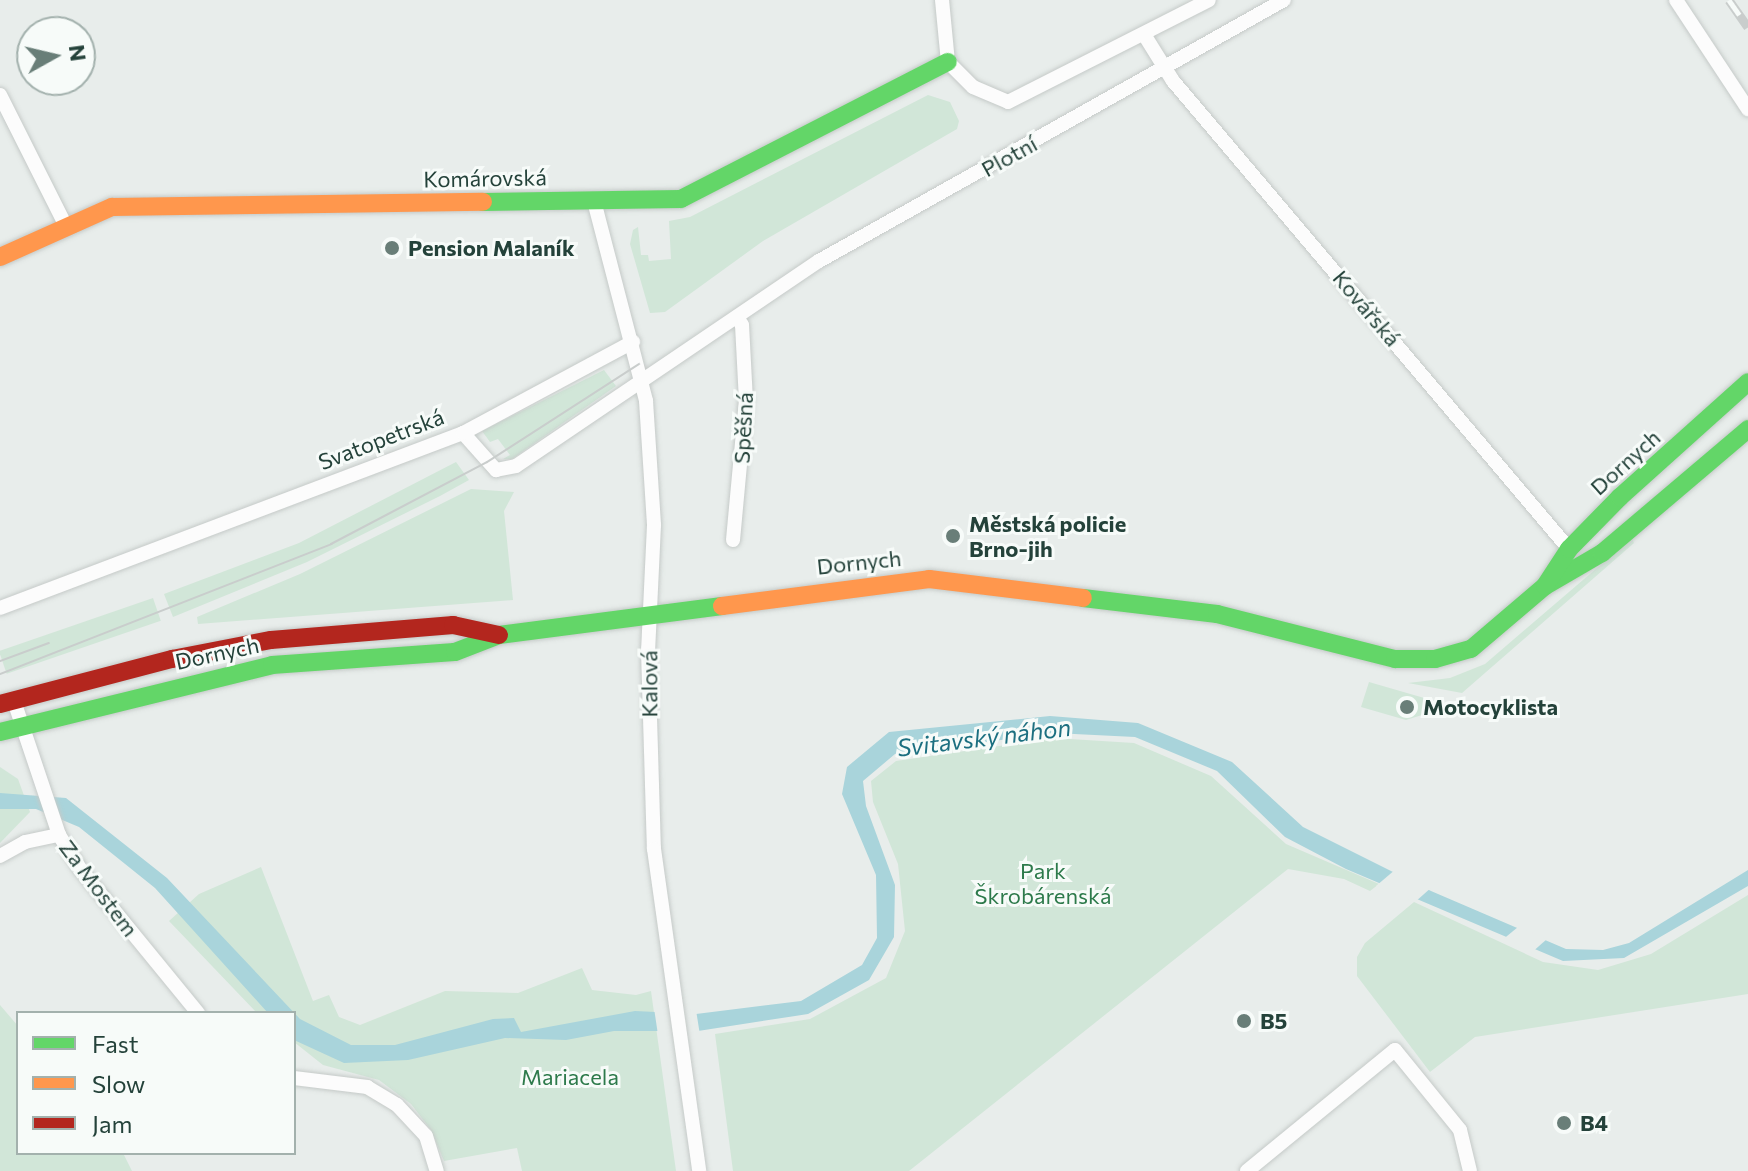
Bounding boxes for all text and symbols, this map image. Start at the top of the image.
north arrow [16,16,96,96]
text: N [64,43,93,63]
street label: Plotní [977,130,1041,182]
street label: Komárovská [423,164,547,192]
place label: Pension Malaník [408,235,575,261]
marker: Pension Malaník [383,239,401,257]
street label: Kovářská [1328,265,1406,351]
street label: Spěšná [728,392,758,464]
street label: Svatopetrská [315,403,447,475]
street label: Dornych [1585,424,1665,500]
place label: Městská policie Brno-jih [969,510,1126,562]
marker: Městská policie Brno-jih [944,527,962,545]
street label: Dornych [815,544,903,580]
street label: Dornych [173,631,261,675]
street label: Kalová [636,650,662,718]
place label: Motocyklista [1423,694,1558,720]
marker: Motocyklista [1398,698,1416,716]
water label: Svitavský náhon [895,712,1073,762]
street label: Za Mostem [54,835,144,941]
park label: Park Škrobárenská [975,857,1111,908]
place label: B5 [1260,1008,1287,1034]
legend [16,1011,296,1155]
marker: B5 [1235,1012,1253,1030]
text: Fast [92,1029,139,1058]
park label: Mariacela [521,1064,619,1090]
text: Slow [92,1069,145,1098]
text: Jam [92,1109,132,1138]
place label: B4 [1580,1110,1608,1136]
marker: B4 [1555,1114,1573,1132]

